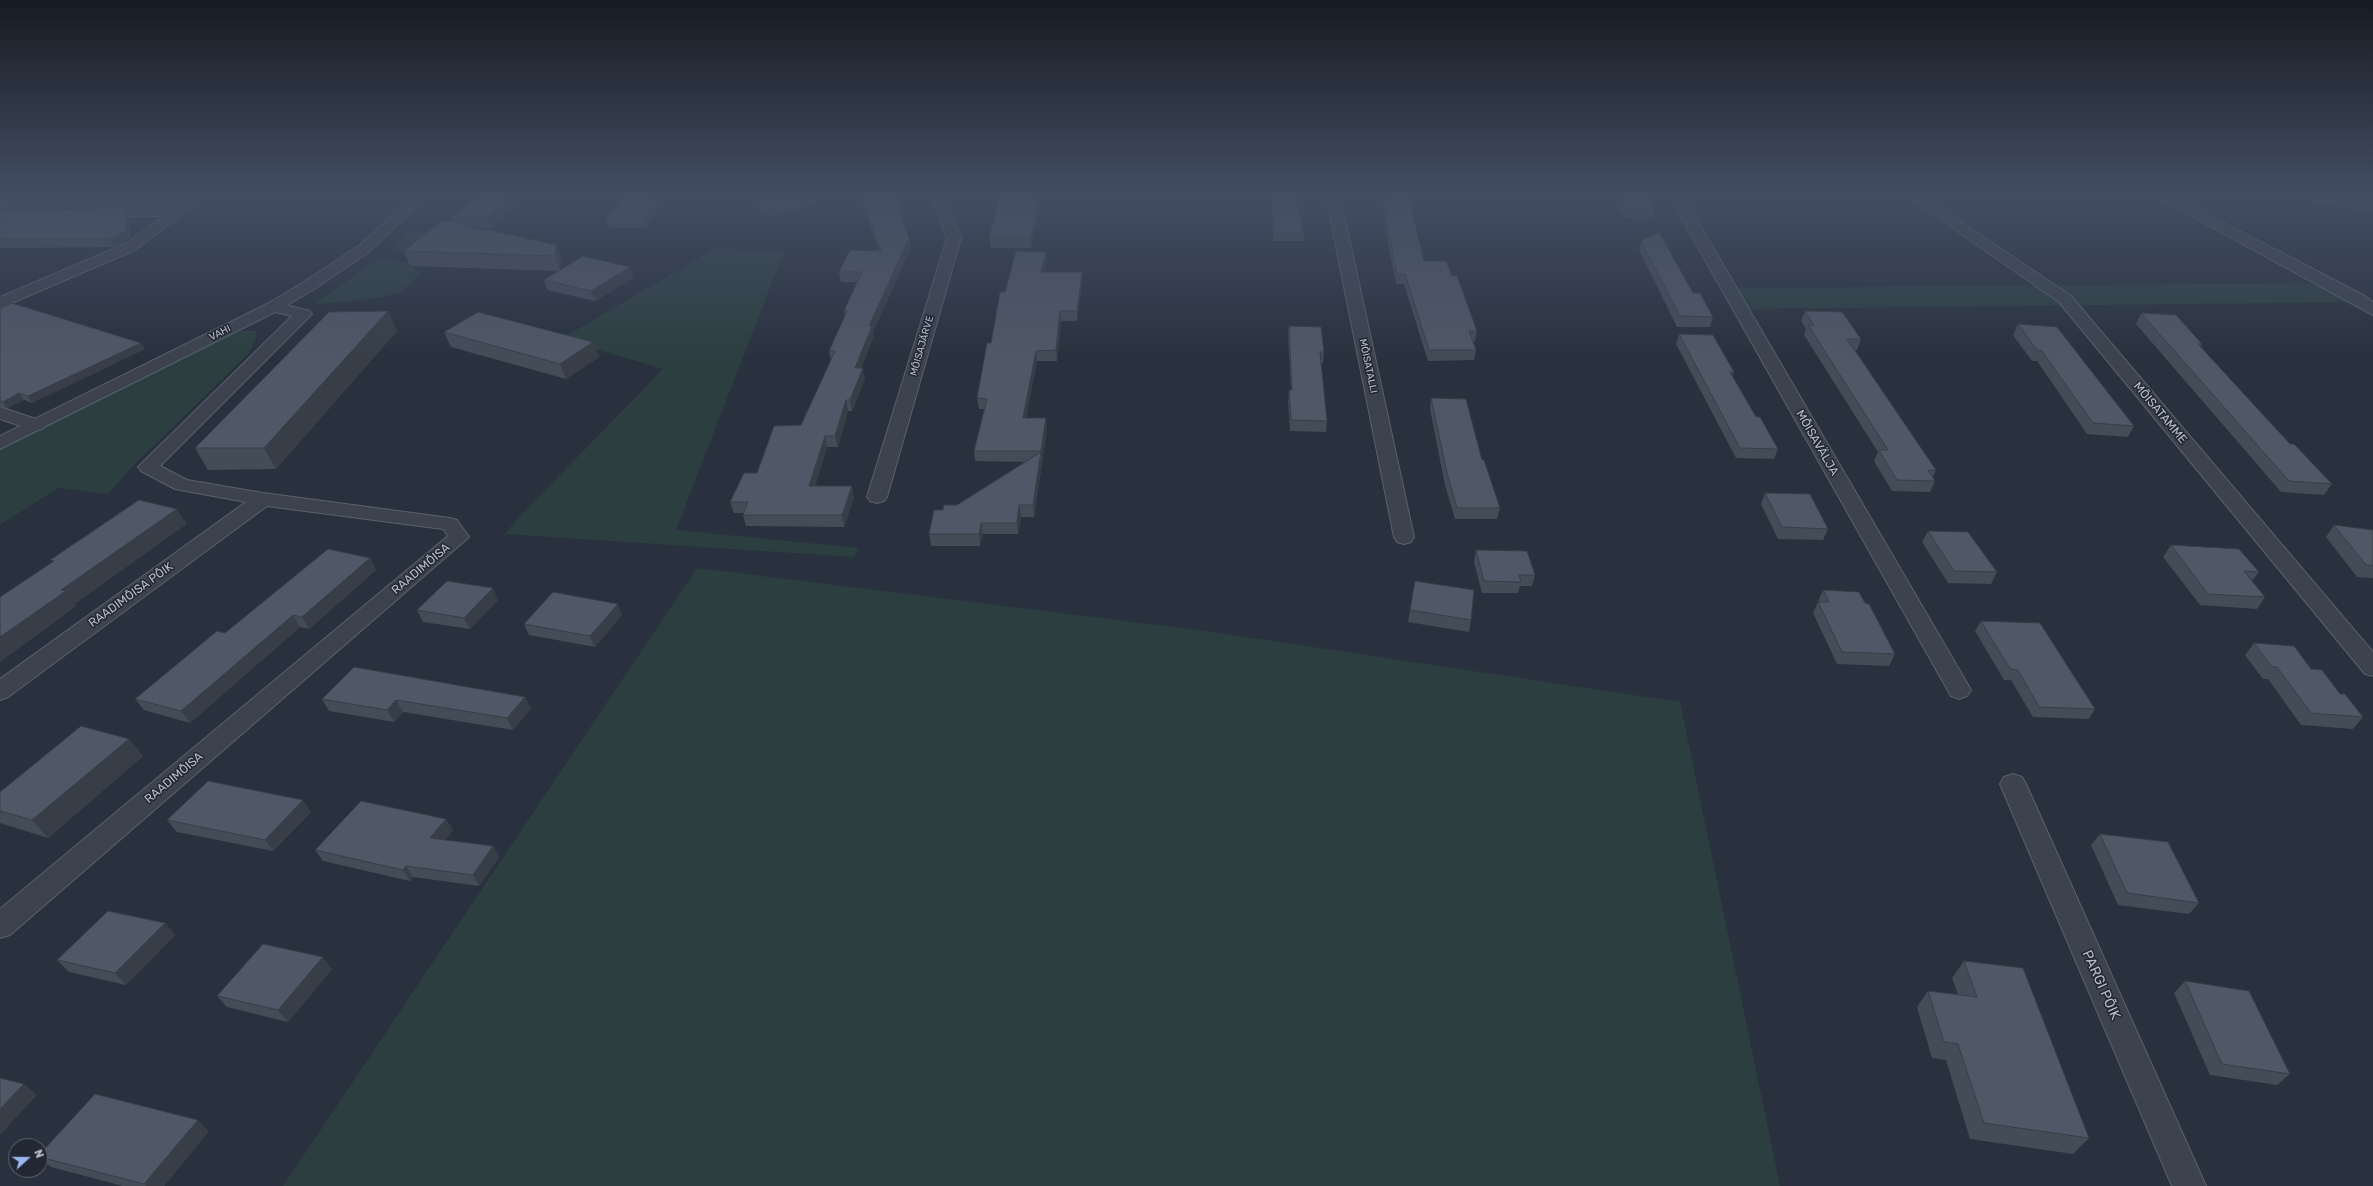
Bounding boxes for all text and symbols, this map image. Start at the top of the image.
street label: MÕISAJÄRVE [908,315,936,377]
street label: VAHI [207,323,233,343]
street label: MÕISATALLI [1356,338,1380,394]
street label: MÕISATAMME [2130,379,2190,447]
street label: MÕISAVÄLJA [1792,408,1842,478]
street label: RAADIMÕISA [389,540,453,598]
street label: RAADIMÕISA PÕIK [86,559,176,631]
street label: RAADIMÕISA [142,749,206,807]
street label: PARGI PÕIK [2078,948,2124,1022]
north arrow [8,1138,48,1178]
text: N [31,1148,46,1160]

